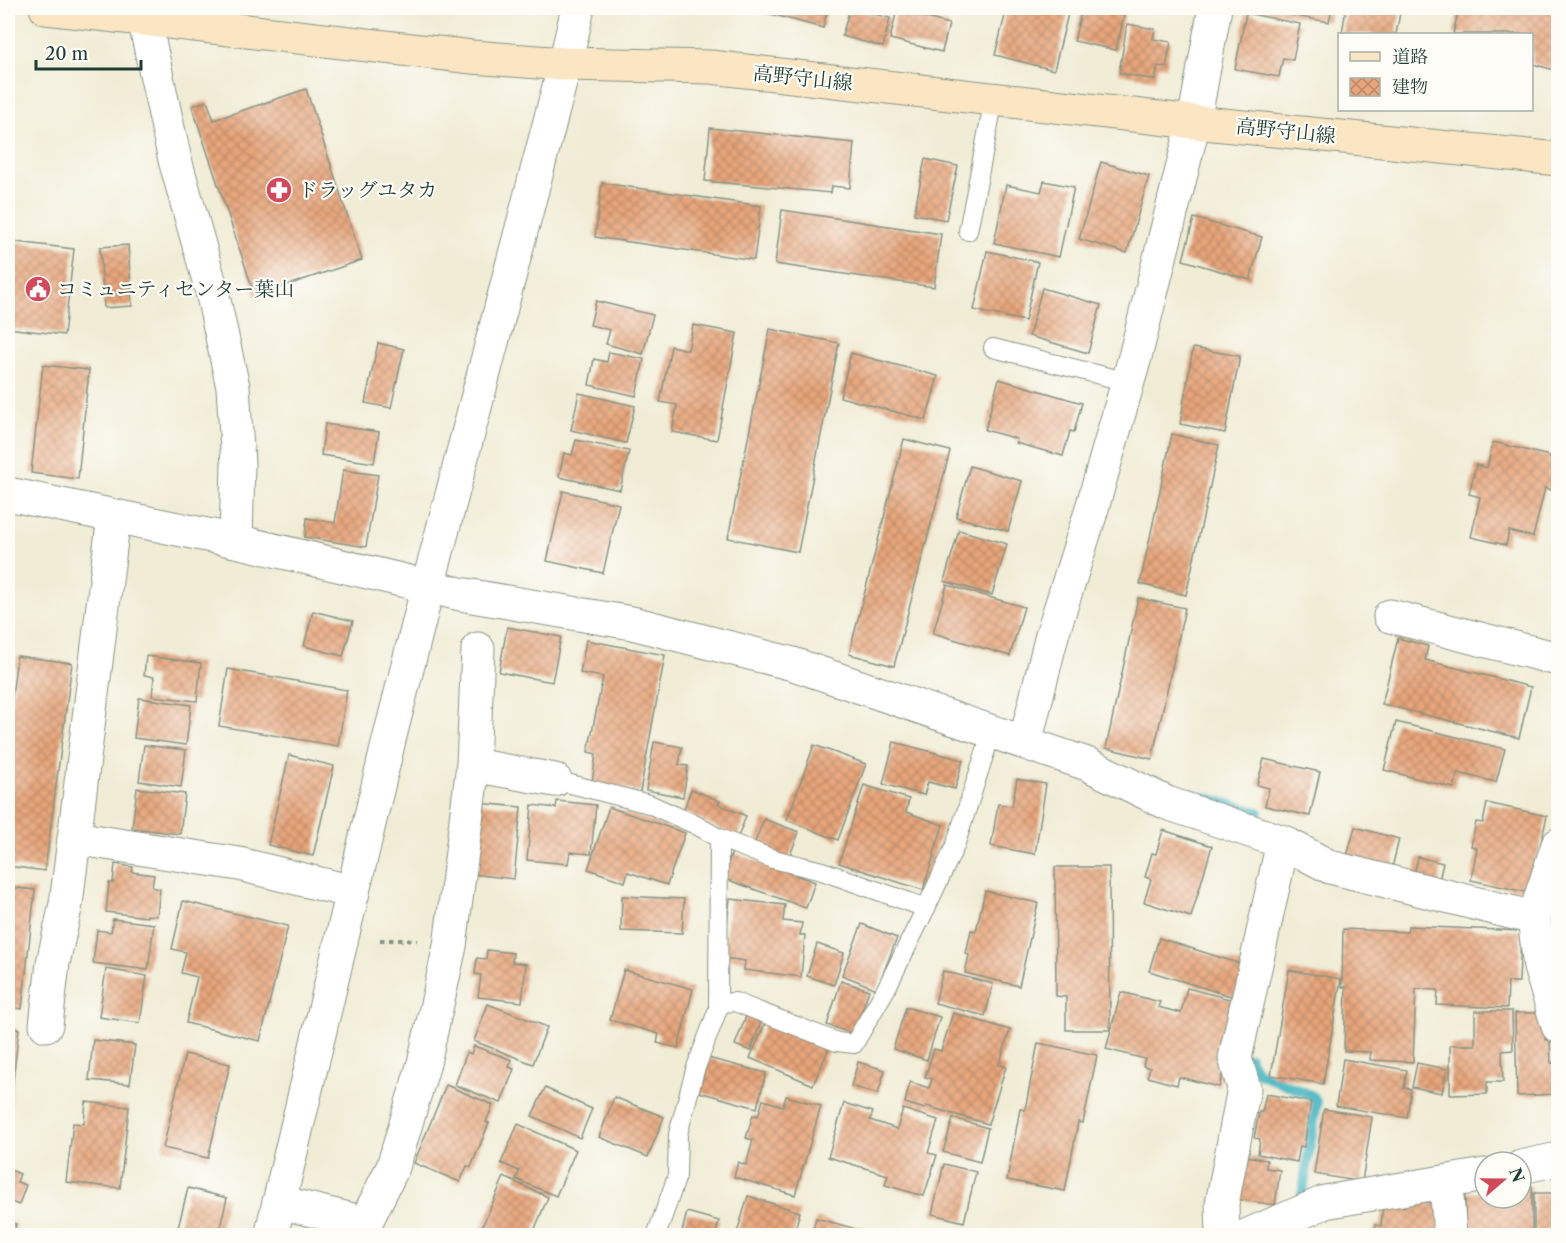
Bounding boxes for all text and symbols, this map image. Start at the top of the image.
scale bar [36,33,141,71]
legend [1338,33,1533,111]
text: 20 m [45,43,89,65]
text: 道路 [1392,46,1428,68]
street label: 高野守山線 [752,61,854,95]
text: 建物 [1392,76,1428,98]
street label: 高野守山線 [1235,114,1337,148]
pharmacy icon: ドラッグユタカ [264,175,294,205]
place label: ドラッグユタカ [298,178,437,202]
public building icon: コミュニティセンター葉山 [23,274,53,304]
place label: コミュニティセンター葉山 [57,277,294,301]
north arrow [1473,1150,1533,1210]
text: N [1505,1165,1529,1185]

